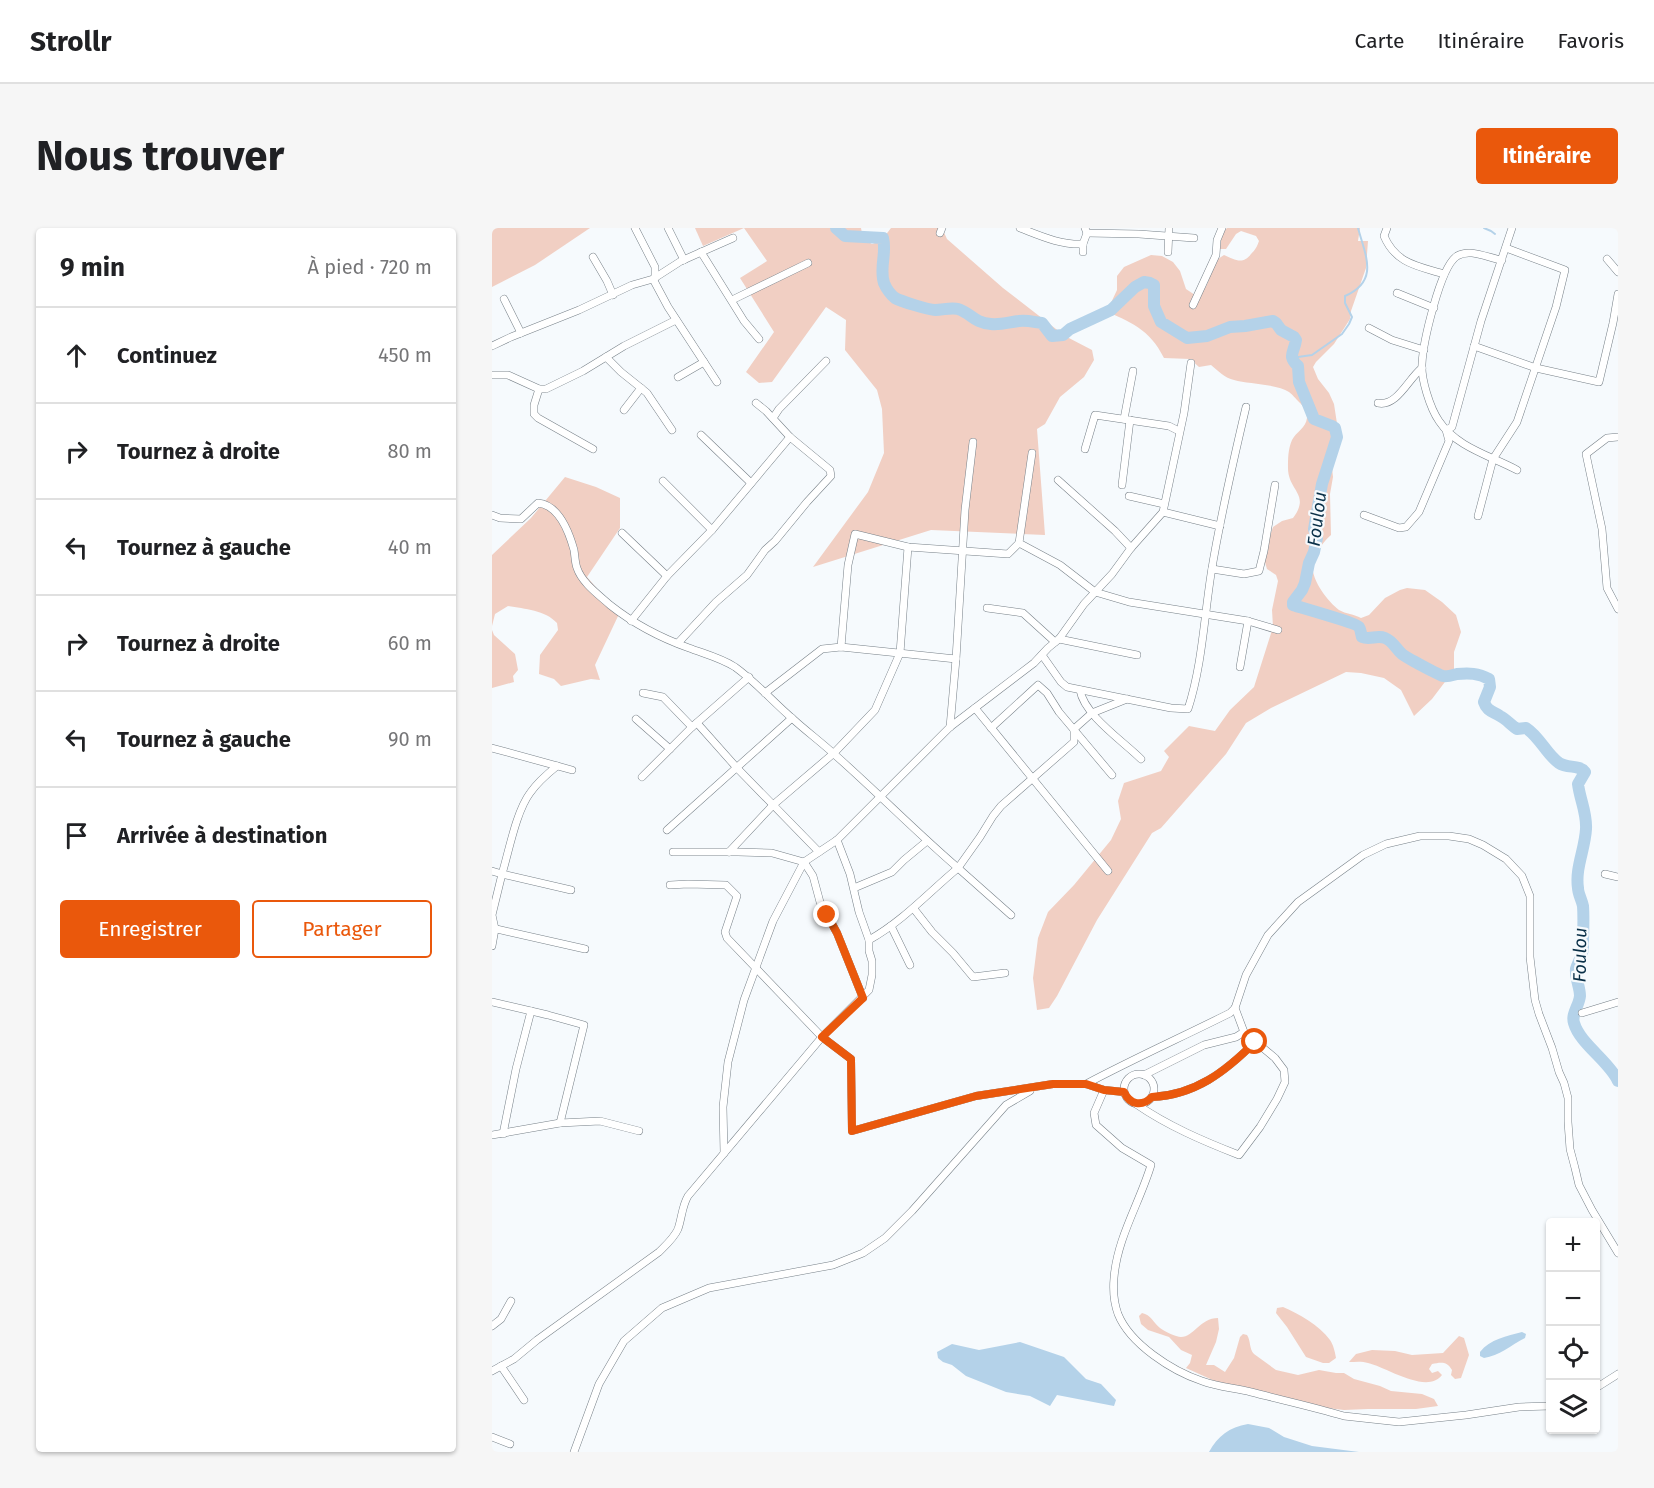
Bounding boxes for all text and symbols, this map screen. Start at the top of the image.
text: Strollr [30,25,111,58]
text: Carte [1355,28,1404,54]
text: Itinéraire [1437,28,1524,54]
text: Favoris [1557,28,1624,54]
button: Itinéraire [1476,128,1618,184]
text: Nous trouver [36,131,284,181]
text: 9 min [60,252,125,283]
text: À pied · 720 m [307,255,432,279]
icon: ahead [60,339,93,372]
text: Continuez [117,342,217,369]
text: 450 m [378,343,432,367]
icon: right [60,435,93,468]
text: Tournez à droite [117,438,280,465]
text: 80 m [387,439,432,463]
water label: Foulou [1303,490,1331,548]
icon: left [60,531,93,564]
text: Tournez à gauche [117,534,291,561]
text: 40 m [388,535,432,559]
icon: right [60,627,93,660]
text: Tournez à droite [117,630,280,657]
text: 60 m [388,631,432,655]
icon: left [60,723,93,756]
text: Tournez à gauche [117,726,291,753]
text: 90 m [388,727,432,751]
icon: arrive [60,819,93,852]
text: Arrivée à destination [117,822,327,849]
button: Enregistrer [60,900,240,958]
button: Partager [252,900,432,958]
route end [813,901,839,927]
water label: Foulou [1569,927,1591,983]
route start [1241,1028,1267,1054]
map controls [1546,1218,1600,1434]
button: + [1546,1218,1600,1272]
button: − [1546,1272,1600,1326]
button: locate [1546,1326,1600,1380]
button: layers [1546,1380,1600,1434]

